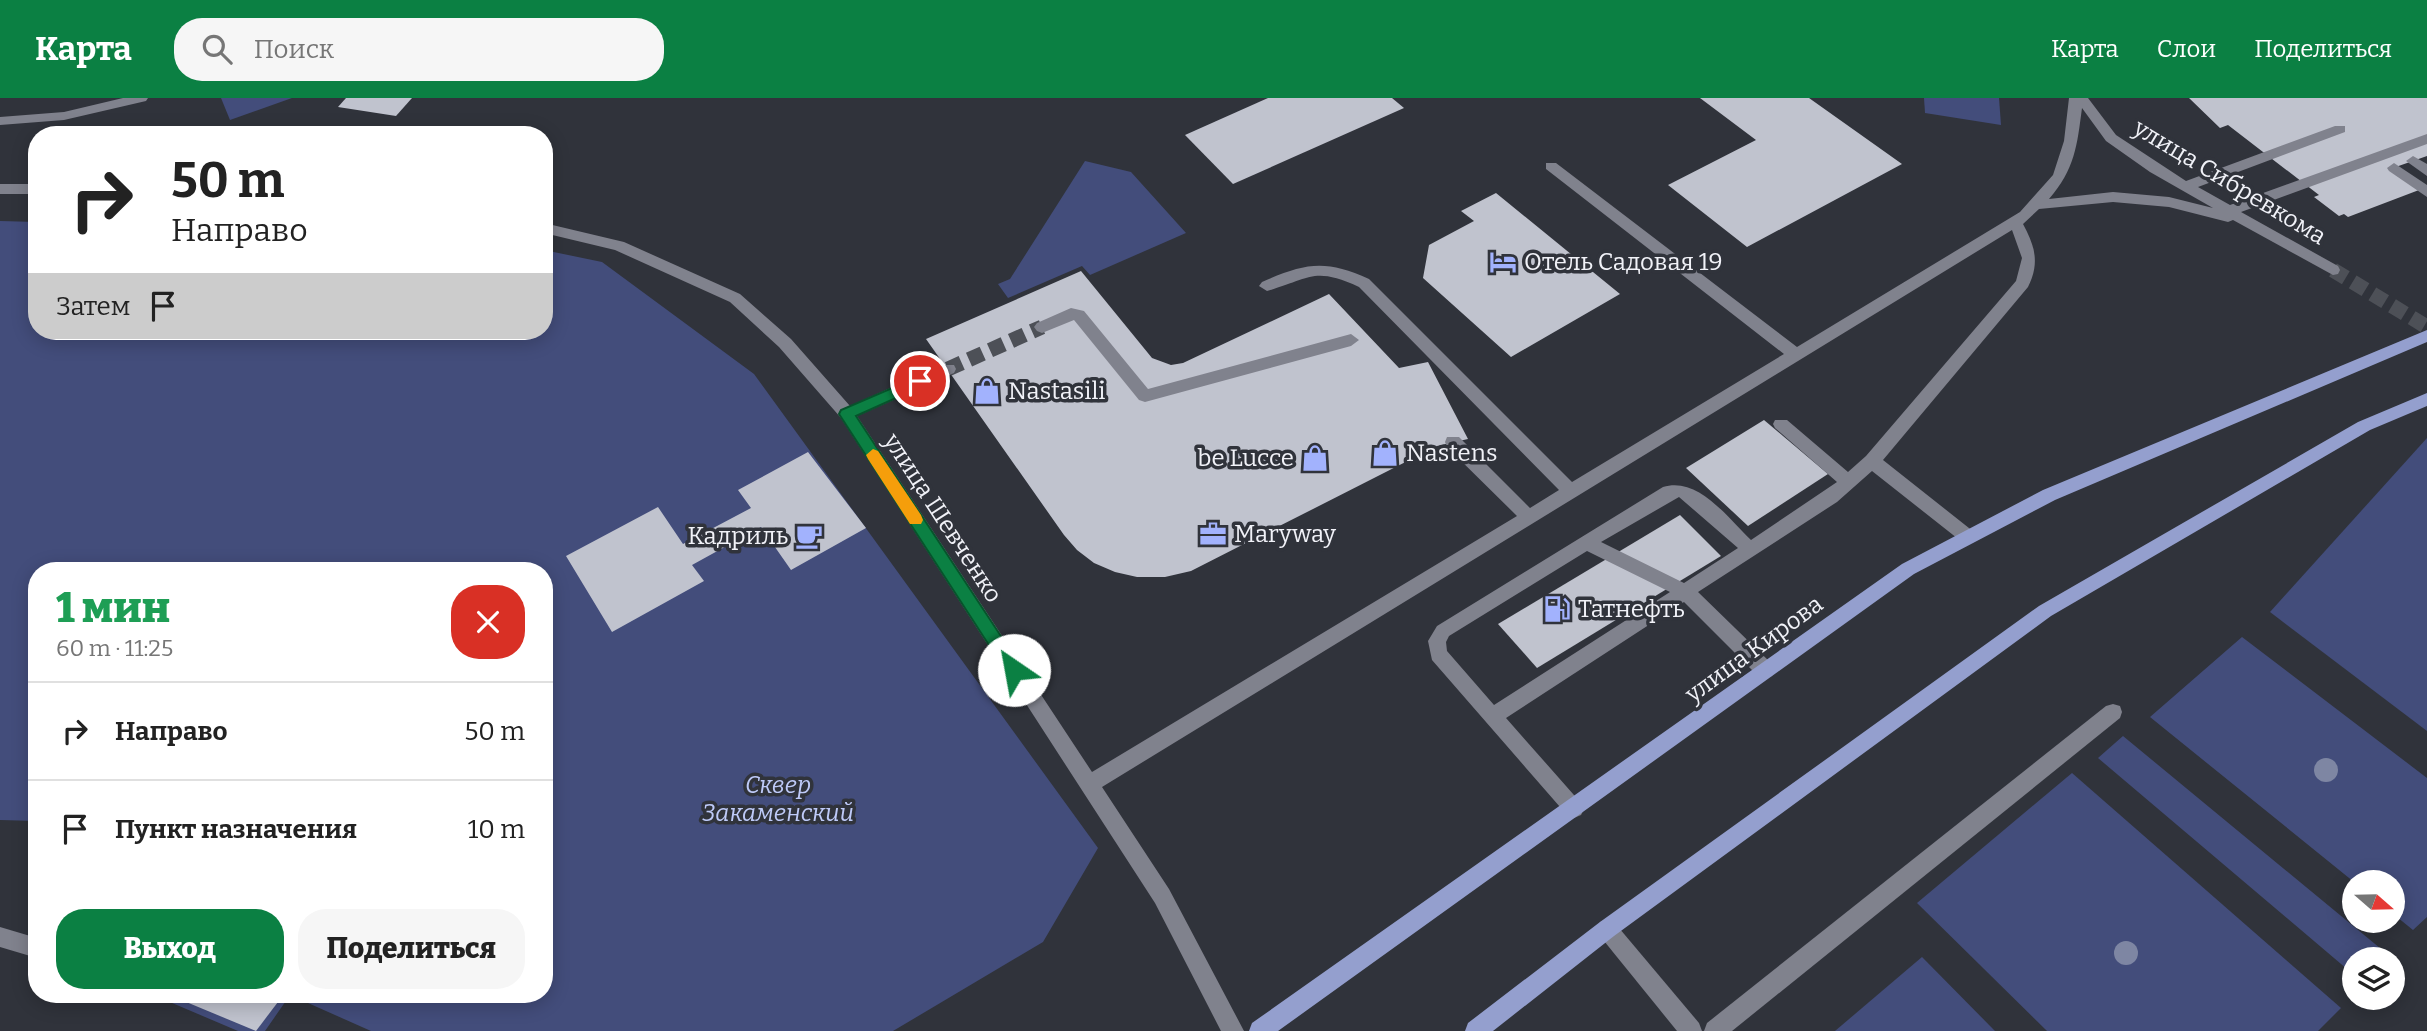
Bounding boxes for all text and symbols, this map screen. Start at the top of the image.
search box [174,18,664,81]
text: Карта [35,29,132,69]
icon: search [198,30,236,68]
text: Поиск [254,34,334,65]
text: Карта [2051,35,2119,63]
text: Слои [2157,35,2216,63]
text: Поделиться [2254,35,2392,63]
street label: улица Сибревкома [2128,113,2331,250]
text: 50 m [171,151,284,210]
icon: right [56,154,147,245]
text: Направо [171,211,308,249]
hotel icon: Отель Садовая 19 [1488,247,1518,277]
place label: Отель Садовая 19 [1524,248,1722,276]
icon: arrive [144,287,182,325]
text: Затем [56,291,130,322]
pin [890,351,950,411]
icon: arrive [901,362,939,400]
shop icon: Nastasili [972,376,1002,406]
place label: Nastasili [1008,377,1105,405]
street label: улица Шевченко [877,427,1008,608]
shop icon: Nastens [1370,438,1400,468]
place label: Nastens [1406,439,1497,467]
shop icon: be Lucce [1300,443,1330,473]
place label: be Lucce [1198,444,1294,472]
office icon: Maryway [1198,519,1228,549]
place label: Maryway [1234,520,1336,548]
cafe icon: Кадриль [794,521,824,551]
place label: Кадриль [688,522,788,550]
text: 1 мин [56,583,170,633]
button: close [451,585,525,659]
street label: улица Кирова [1679,590,1828,709]
fuel station icon: Татнефть [1542,594,1572,624]
place label: Татнефть [1578,595,1685,623]
position arrow [977,633,1051,707]
text: 60 m · 11:25 [56,634,173,662]
icon: right [56,712,94,750]
text: Направо [115,716,228,747]
text: 50 m [464,716,525,747]
park label: Сквер Закаменский [702,771,854,827]
icon: arrive [56,810,94,848]
text: Пункт назначения [115,814,357,845]
text: 10 m [468,814,525,845]
north arrow [2342,870,2404,933]
map controls [2342,870,2405,1010]
button: Выход [56,909,284,989]
button: Поделиться [298,909,525,989]
button: layers [2342,947,2405,1010]

